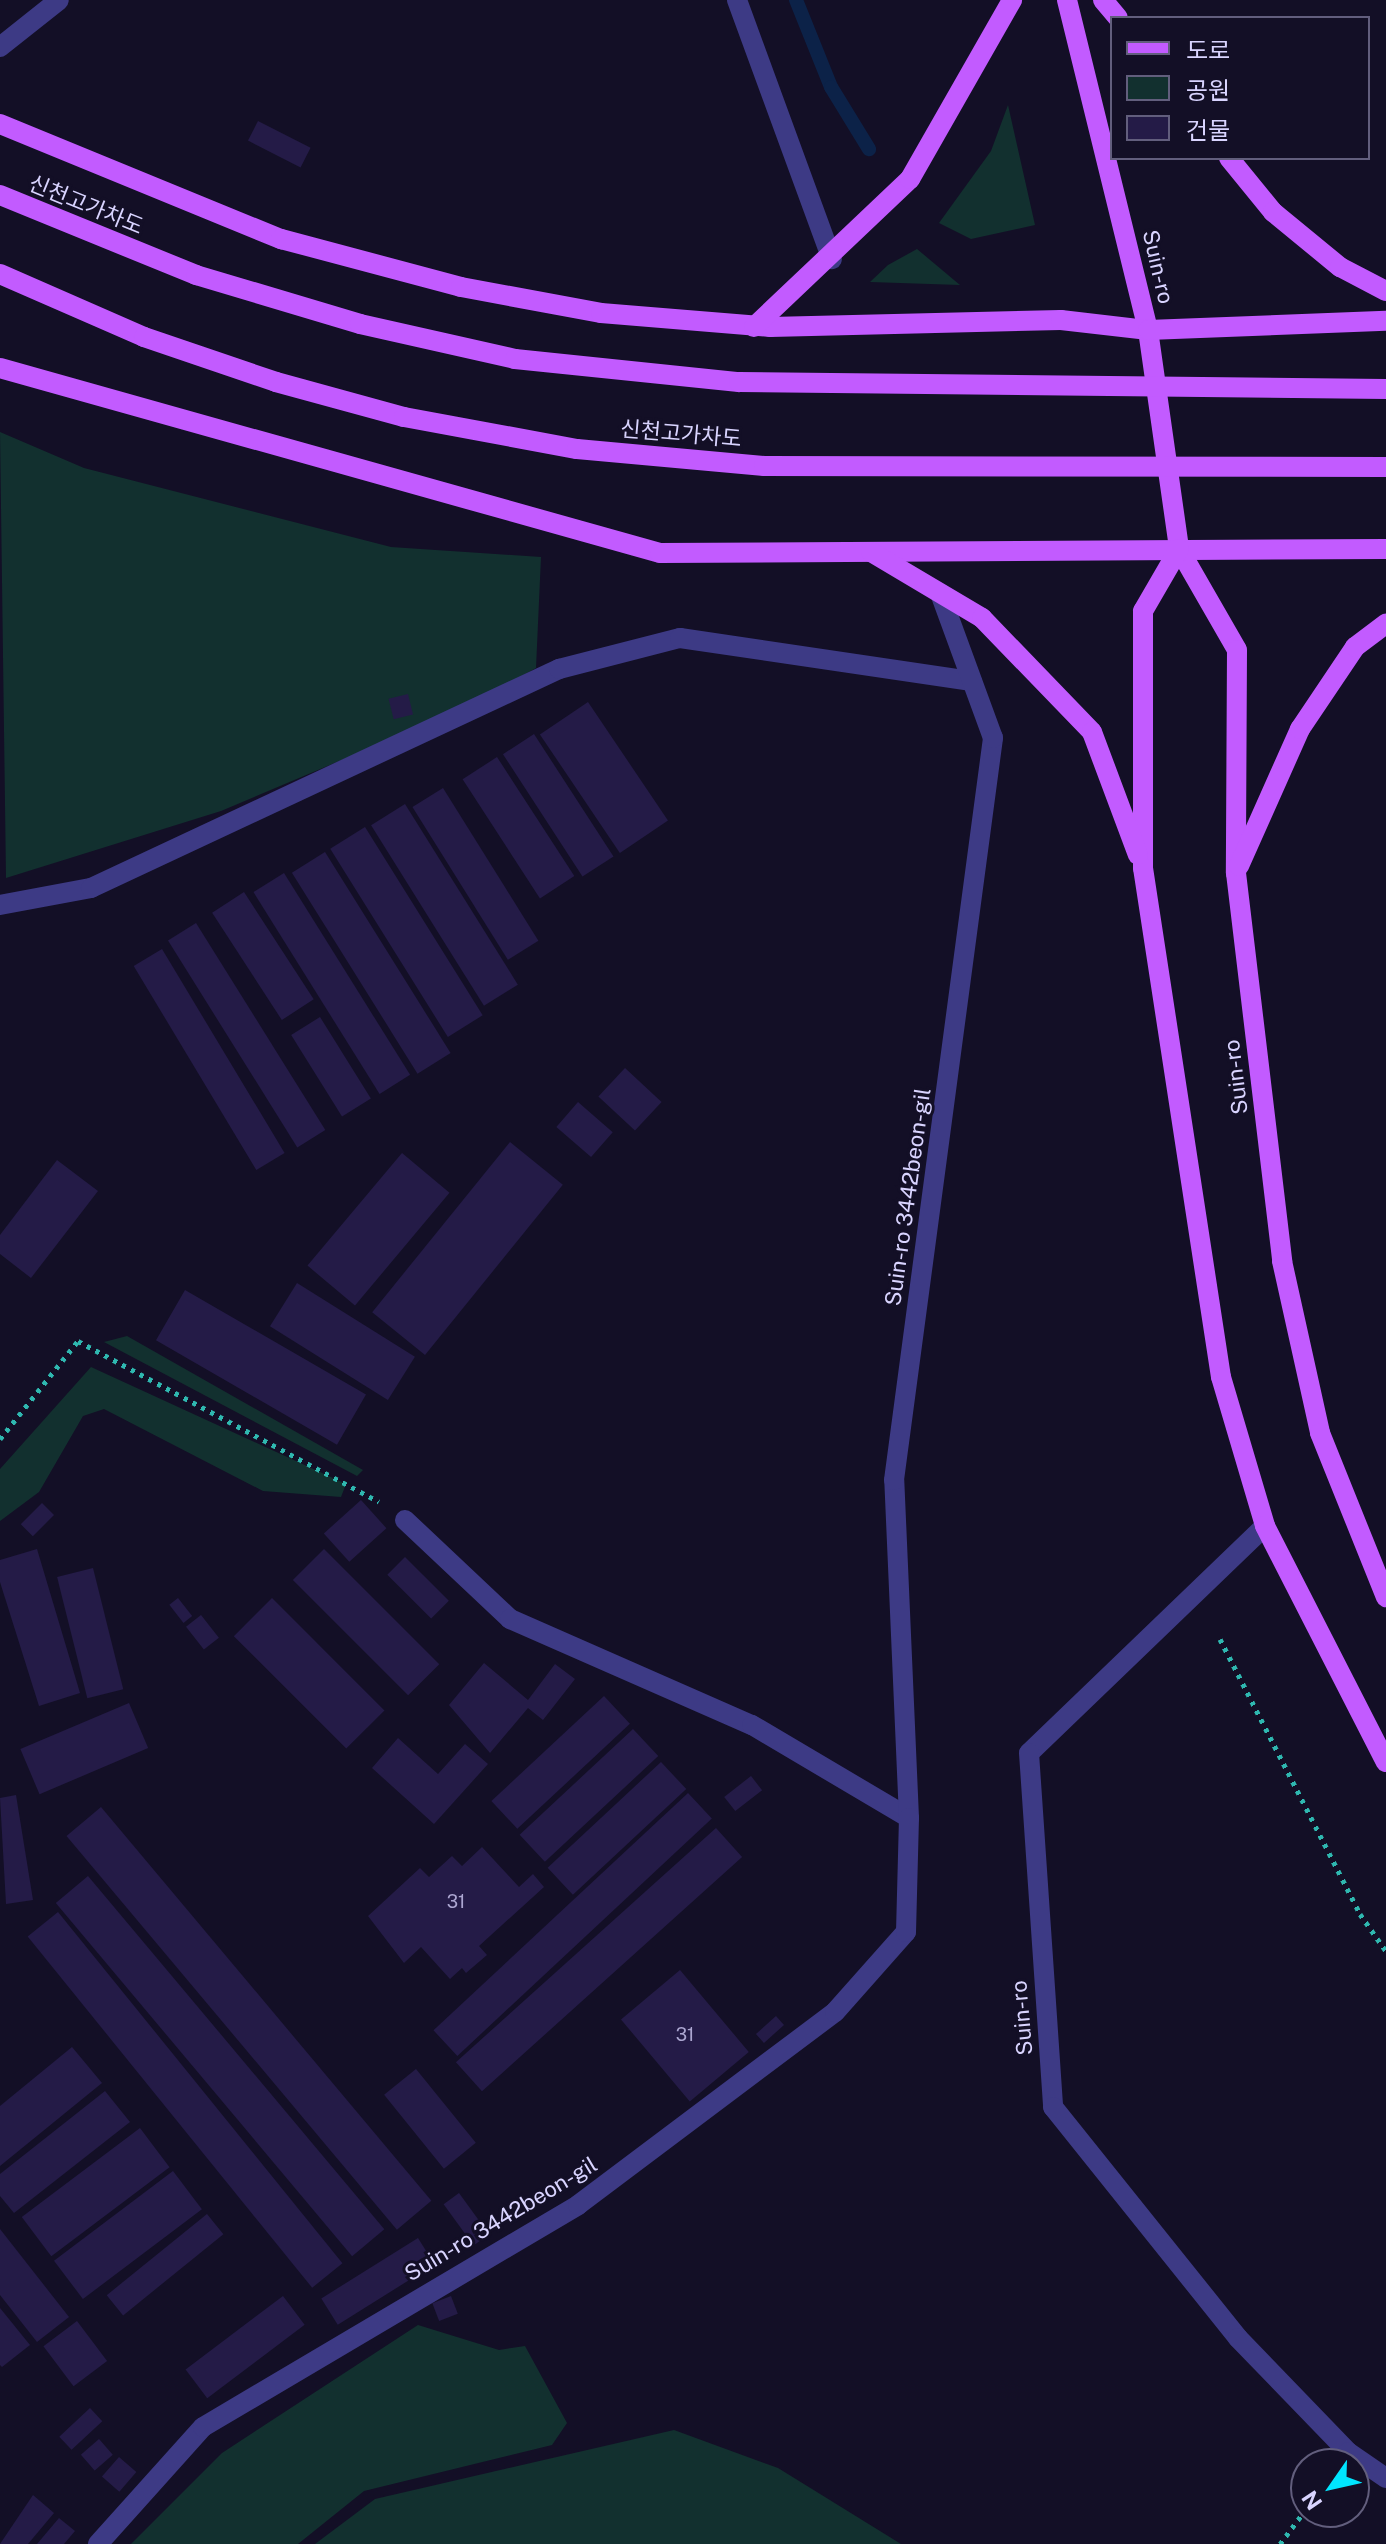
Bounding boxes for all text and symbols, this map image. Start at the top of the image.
legend [1110,16,1370,160]
text: 도로 [1186,36,1230,64]
text: 공원 [1186,76,1230,104]
text: 건물 [1186,116,1230,144]
street label: 신천고가차도 [25,170,147,240]
street label: Suin-ro [1137,227,1179,307]
street label: 신천고가차도 [619,416,743,452]
street label: Suin-ro [1218,1038,1254,1116]
street label: Suin-ro 3442beon-gil [880,1086,936,1308]
house number: 31 [447,1891,465,1913]
street label: Suin-ro [1006,1979,1038,2057]
house number: 31 [676,2024,694,2046]
street label: Suin-ro 3442beon-gil [400,2151,602,2287]
north arrow [1290,2448,1370,2528]
text: N [1296,2486,1327,2515]

